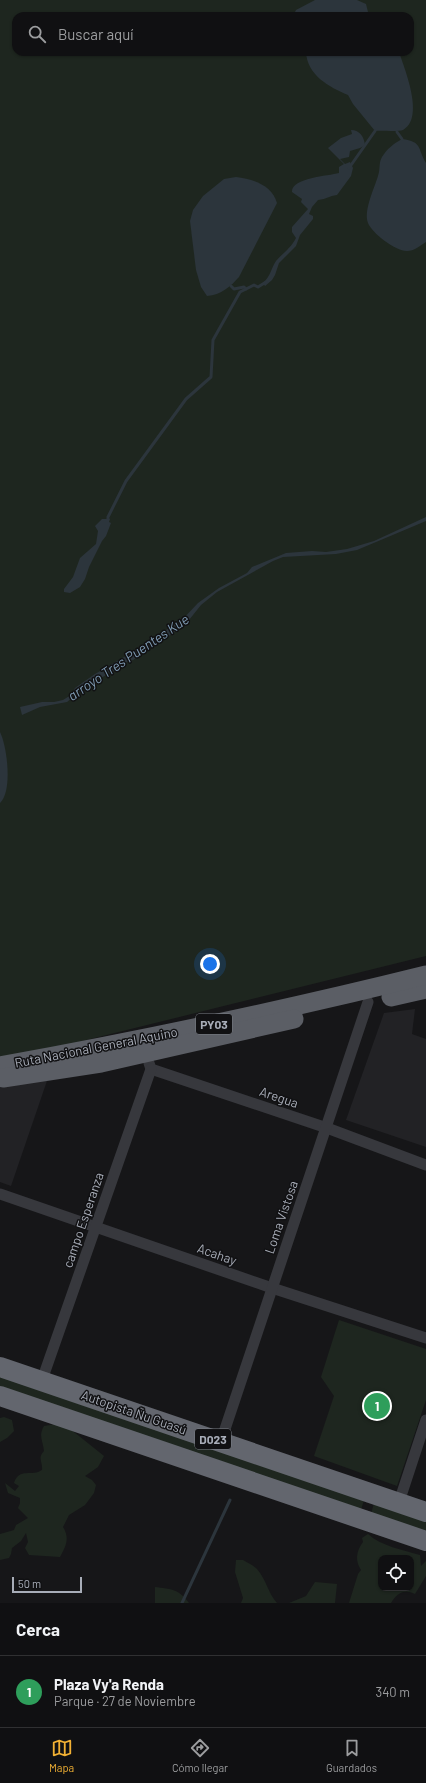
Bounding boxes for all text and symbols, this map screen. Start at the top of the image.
search box [12,12,414,56]
icon: search [26,23,48,45]
text: Buscar aquí [58,25,134,43]
water label: arroyo Tres Puentes Kue [64,610,192,704]
your location [200,954,220,974]
road number: PY03 [196,1014,232,1034]
street label: Ruta Nacional General Aquino [13,1023,179,1071]
street label: Aregua [257,1083,301,1111]
street label: campo Esperanza [59,1170,107,1270]
street label: Loma Vistosa [261,1178,301,1256]
street label: Acahay [195,1240,239,1268]
street label: Autopista Ñu Guasú [79,1386,189,1438]
pin: 1 [364,1391,390,1421]
road number: D023 [195,1429,231,1449]
map controls [378,1555,414,1591]
button: locate [378,1555,414,1591]
scale bar [12,1575,82,1594]
text: 50 m [18,1577,41,1590]
text: Cerca [16,1619,60,1639]
text: Plaza Vy'a Renda [54,1675,164,1693]
text: 1 [27,1684,31,1700]
text: 340 m [375,1684,410,1700]
text: Parque · 27 de Noviembre [54,1693,196,1709]
tab: Mapa [49,1737,74,1774]
tab: Cómo llegar [172,1737,228,1774]
tab: Guardados [326,1737,377,1774]

